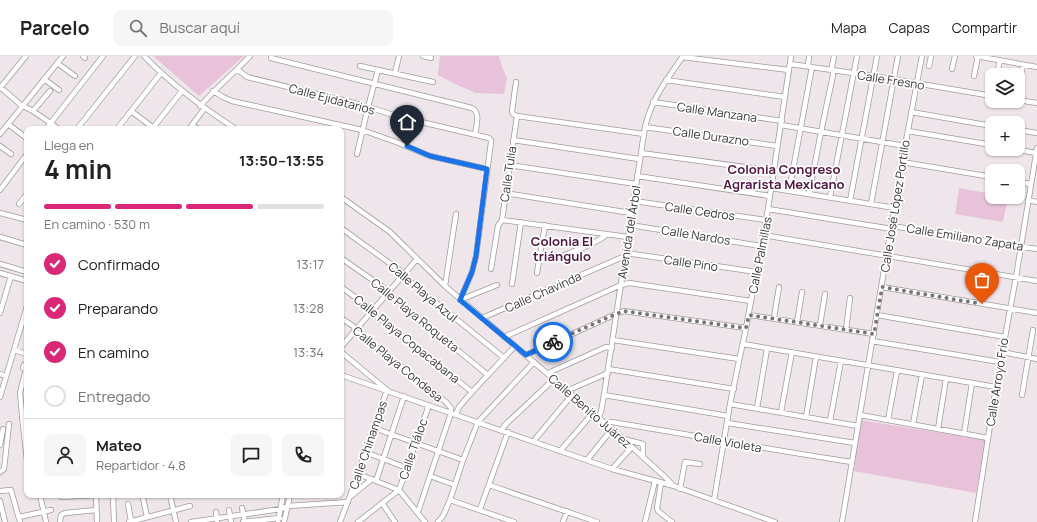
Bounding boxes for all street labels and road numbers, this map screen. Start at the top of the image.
street label: Calle Fresno [856,66,926,94]
street label: Calle Ejidatarios [287,79,377,119]
street label: Calle Manzana [676,98,758,126]
street label: Calle Durazno [672,122,750,150]
street label: Calle José López Portillo [876,139,914,273]
street label: Calle Tulia [496,145,520,203]
street label: Avenida del Árbol [613,184,645,280]
street label: Calle Cedros [664,198,736,224]
street label: Calle Palmillas [744,215,776,295]
street label: Calle Emiliano Zapata [905,219,1025,255]
street label: Calle Nardos [660,221,732,249]
street label: Calle Pino [663,251,719,275]
street label: Calle Playa Azul [385,258,461,326]
street label: Calle Chavinda [502,268,584,316]
street label: Calle Playa Roqueta [367,274,463,356]
street label: Calle Playa Copacabana [350,291,464,387]
street label: Calle Playa Condesa [349,322,447,406]
street label: Calle Arroyo Frío [982,337,1012,427]
street label: Calle Benito Juárez [545,370,635,452]
street label: Calle Chinampas [345,398,391,492]
street label: Calle Tláloc [395,416,431,482]
street label: Calle Violeta [693,428,763,456]

